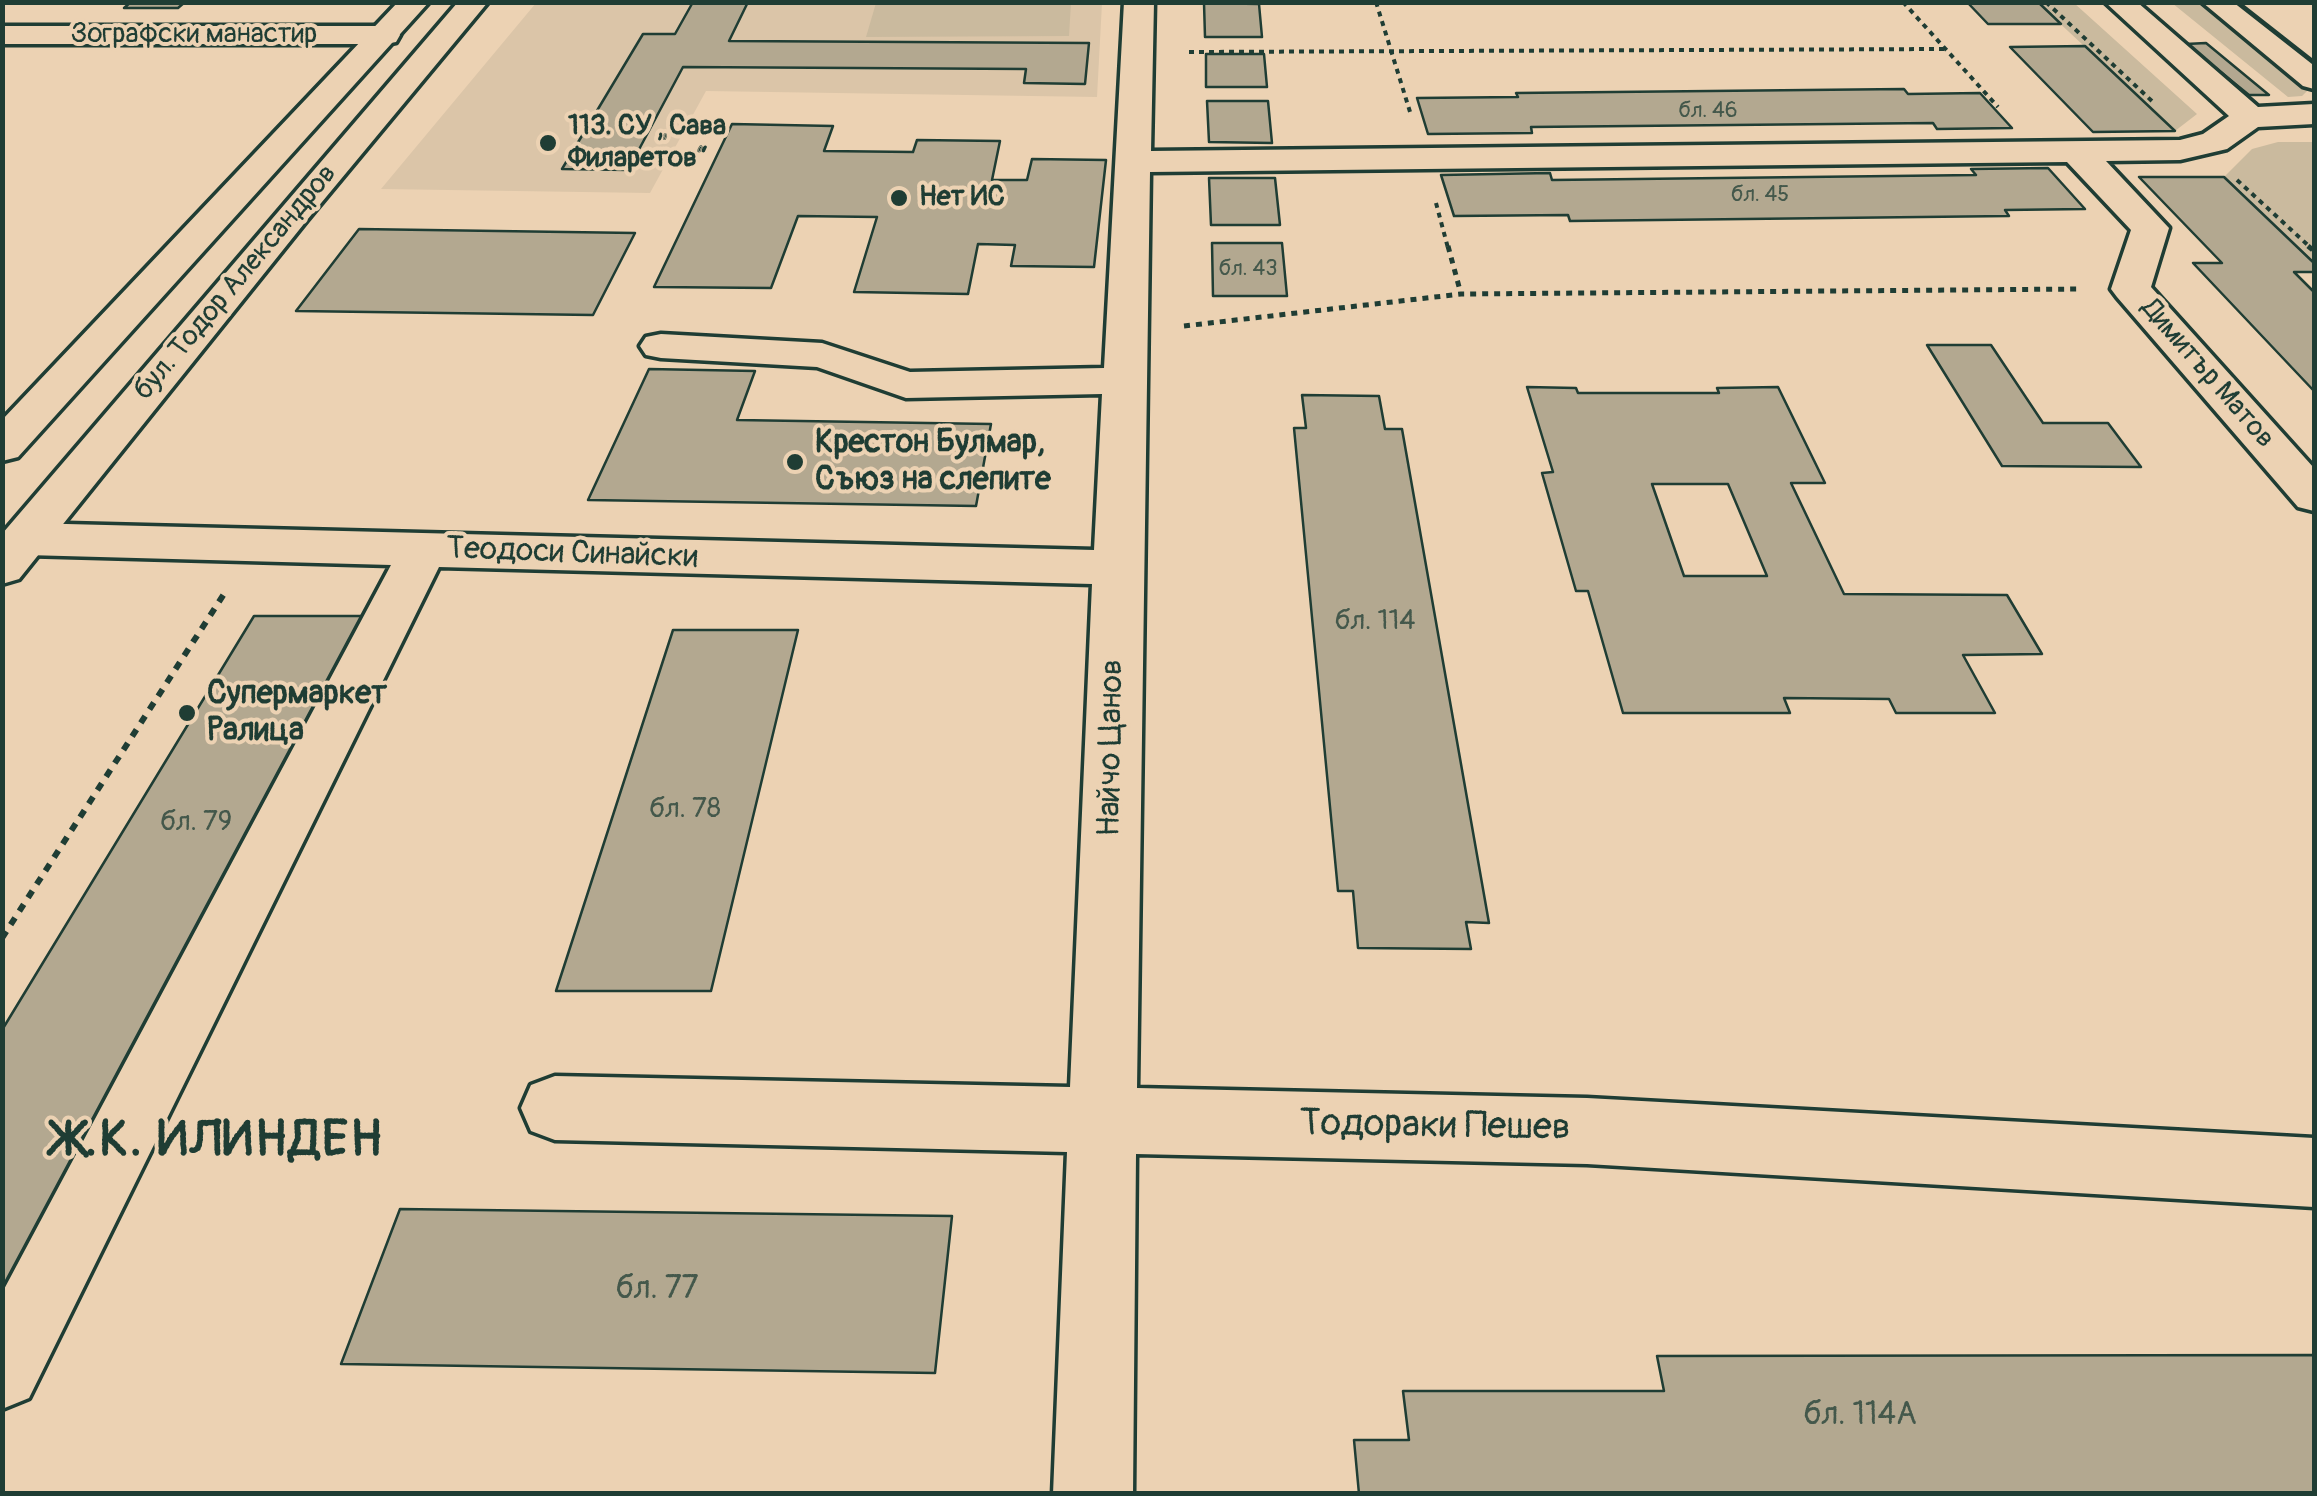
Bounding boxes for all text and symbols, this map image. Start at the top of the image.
street label: Зографски манастир [71,18,317,52]
house number: бл. 46 [1678,98,1738,124]
place label: 113. СУ „Сава Филаретов“ [568,110,726,176]
marker: 113. СУ „Сава Филаретов“ [537,132,559,154]
street label: бул. Тодор Александров [127,158,345,408]
place label: Нет ИС [919,181,1005,215]
house number: бл. 45 [1731,182,1789,208]
marker: Нет ИС [888,187,910,209]
house number: бл. 43 [1219,256,1277,282]
street label: Димитър Матов [2133,292,2281,456]
place label: Крестон Булмар, Съюз на слепите [815,425,1051,500]
marker: Крестон Булмар, Съюз на слепите [784,451,806,473]
street label: Теодоси Синайски [446,530,698,578]
house number: бл. 114 [1334,605,1416,639]
street label: Найчо Цанов [1091,659,1133,837]
place label: Супермаркет Ралица [207,676,387,751]
marker: Супермаркет Ралица [176,702,198,724]
house number: бл. 78 [649,793,721,827]
house number: бл. 79 [160,806,232,840]
street label: Тодораки Пешев [1299,1102,1571,1152]
district label: Ж.К. ИЛИНДЕН [54,1112,384,1172]
house number: бл. 77 [615,1271,699,1309]
house number: бл. 114А [1803,1397,1917,1435]

